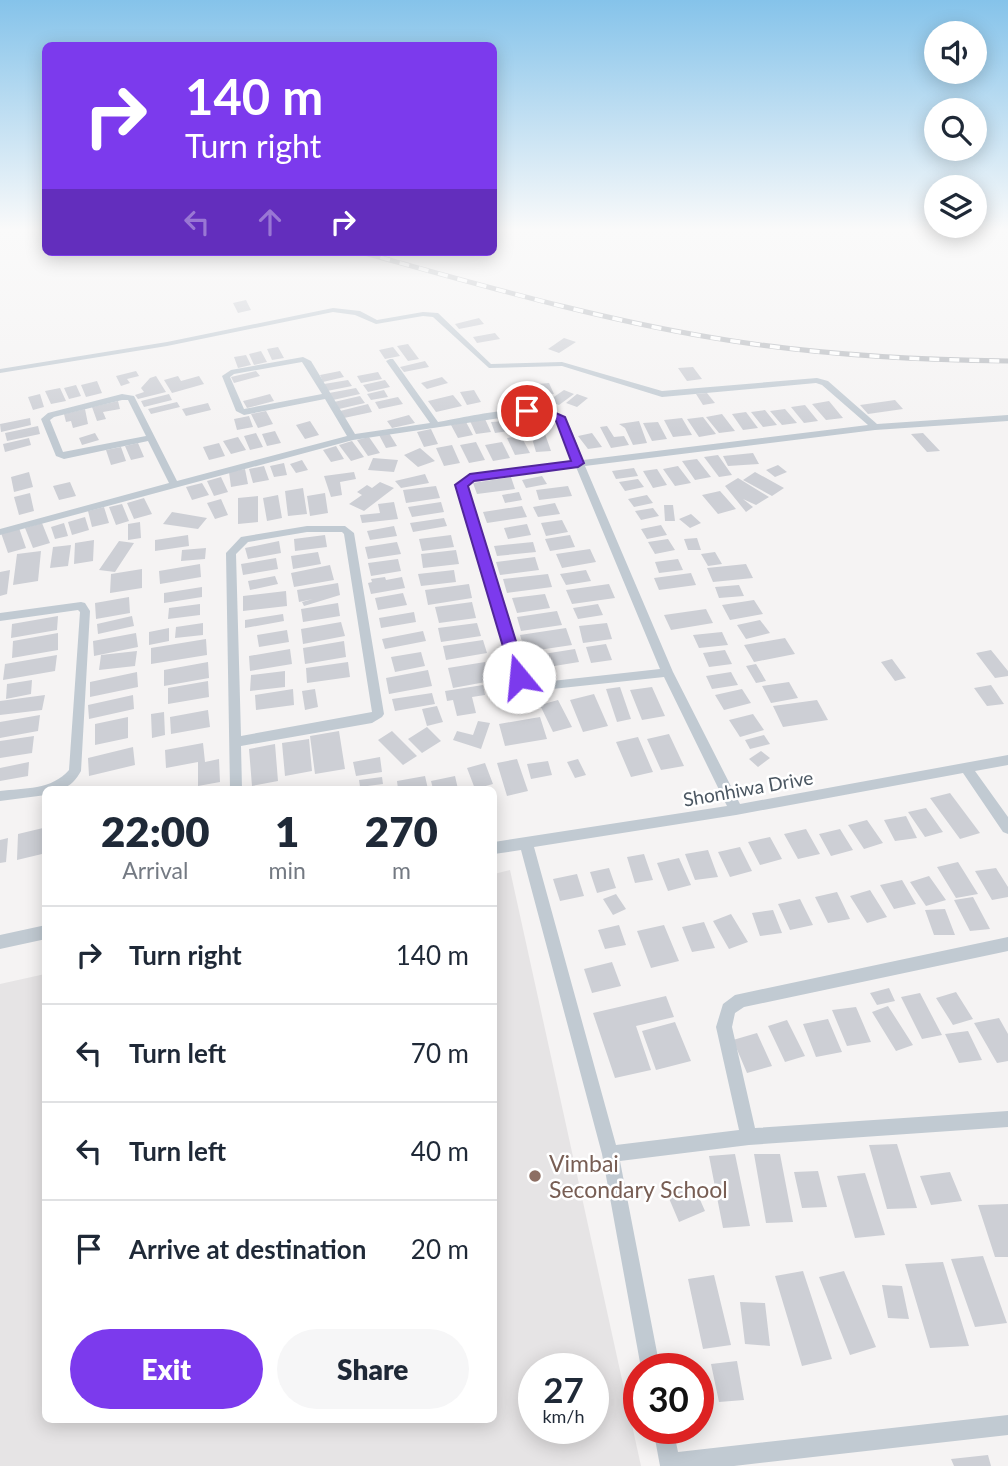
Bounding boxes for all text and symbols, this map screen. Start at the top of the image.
map controls [924,21,987,238]
button: sound [924,21,987,84]
text: 140 m [185,67,323,125]
icon: right [70,70,161,161]
button: search [924,98,987,161]
text: Turn right [185,126,321,165]
button: layers [924,175,987,238]
icon: left [178,203,216,241]
icon: ahead [251,203,289,241]
icon: right [324,203,362,241]
pin [497,381,557,441]
icon: arrive [508,392,546,430]
position arrow [482,640,556,714]
street label: Shonhiwa Drive [681,765,815,811]
text: 22:00 [101,806,210,856]
text: 1 [275,806,299,856]
text: 270 [365,806,438,856]
text: Arrival [122,856,188,884]
text: min [269,856,306,884]
text: m [392,856,411,884]
icon: right [70,936,108,974]
text: Turn right [129,939,242,971]
text: 140 m [396,939,469,971]
icon: left [70,1034,108,1072]
text: Turn left [129,1037,226,1069]
text: 70 m [411,1037,469,1069]
icon: left [70,1132,108,1170]
text: Turn left [129,1135,226,1167]
text: 40 m [411,1135,469,1167]
place label: Vimbai Secondary School [549,1149,728,1203]
marker: Vimbai Secondary School [527,1168,543,1184]
icon: arrive [70,1230,108,1268]
text: Arrive at destination [129,1233,366,1265]
text: 20 m [411,1233,469,1265]
button: Exit [70,1329,263,1409]
button: Share [277,1329,469,1409]
speed limit sign: 30 [623,1353,714,1444]
text: 27 [543,1368,584,1410]
text: km/h [542,1405,585,1427]

